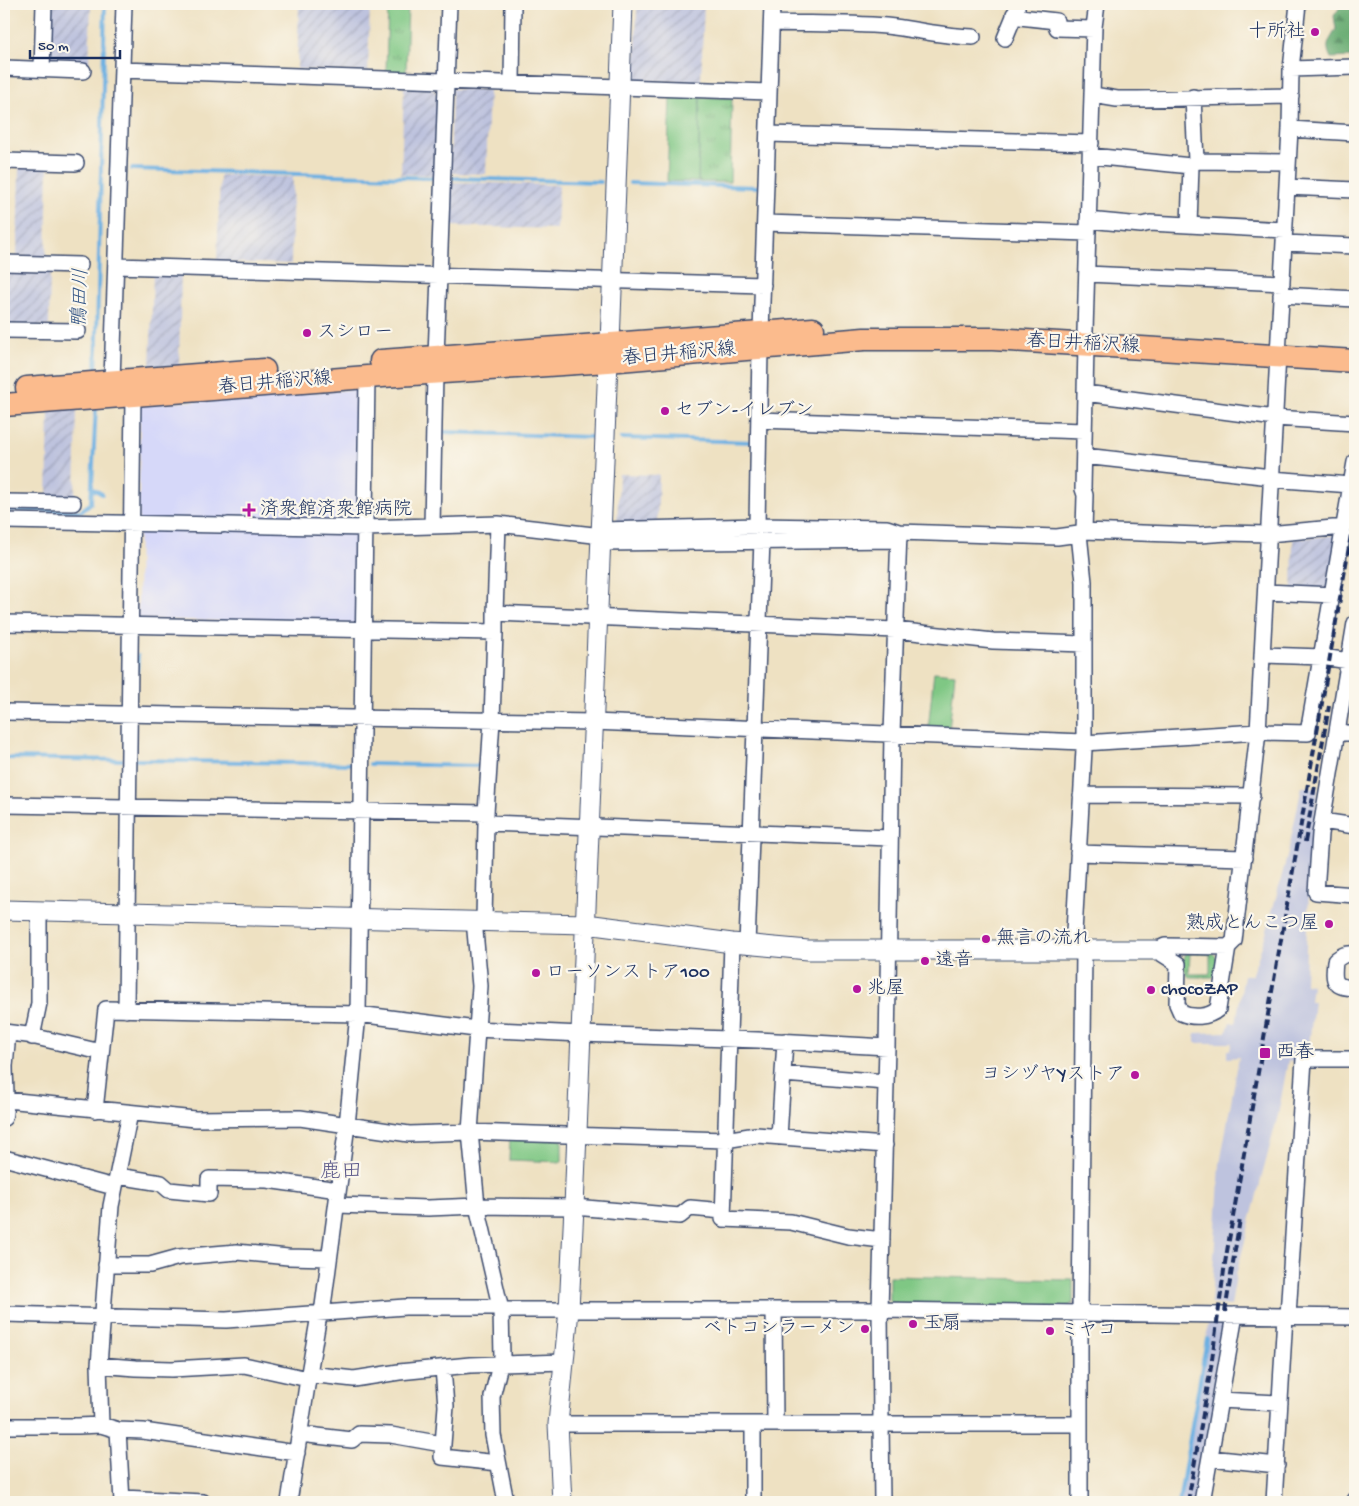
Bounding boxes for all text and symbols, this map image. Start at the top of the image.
place label: 十所社 [1248,21,1305,44]
marker: 十所社 [1309,26,1321,38]
scale bar [30,28,120,60]
text: 50 m [38,38,69,56]
water label: 鴨田川 [67,268,95,328]
place label: スシロー [317,322,393,345]
marker: スシロー [301,327,313,339]
street label: 春日井稲沢線 [1025,330,1141,359]
street label: 春日井稲沢線 [621,338,737,371]
street label: 春日井稲沢線 [217,367,333,400]
place label: セブン-イレブン [675,400,814,423]
marker: セブン-イレブン [659,405,671,417]
place label: 済衆館済衆館病院 [260,498,412,522]
marker: 済衆館済衆館病院 [242,503,256,517]
place label: 熟成とんこつ屋 [1186,912,1319,936]
marker: 熟成とんこつ屋 [1323,918,1335,930]
place label: 無言の流れ [996,927,1091,951]
marker: 無言の流れ [980,933,992,945]
place label: 遠音 [935,949,973,973]
marker: 遠音 [919,955,931,967]
place label: ローソンストア100 [546,962,710,985]
marker: ローソンストア100 [530,967,542,979]
place label: 兆屋 [867,978,905,1001]
place label: chocoZAP [1161,979,1238,1002]
marker: 兆屋 [851,983,863,995]
marker: chocoZAP [1145,984,1157,996]
place label: 西春 [1276,1041,1314,1065]
marker: 西春 [1258,1046,1272,1060]
place label: ヨシヅヤYストア [982,1064,1125,1087]
marker: ヨシヅヤYストア [1129,1069,1141,1081]
district label: 鹿田 [320,1160,362,1186]
place label: 玉扇 [923,1313,961,1336]
place label: ベトコンラーメン [703,1318,855,1341]
marker: 玉扇 [907,1318,919,1330]
place label: ミヤコ [1060,1320,1117,1343]
marker: ベトコンラーメン [859,1323,871,1335]
marker: ミヤコ [1044,1325,1056,1337]

